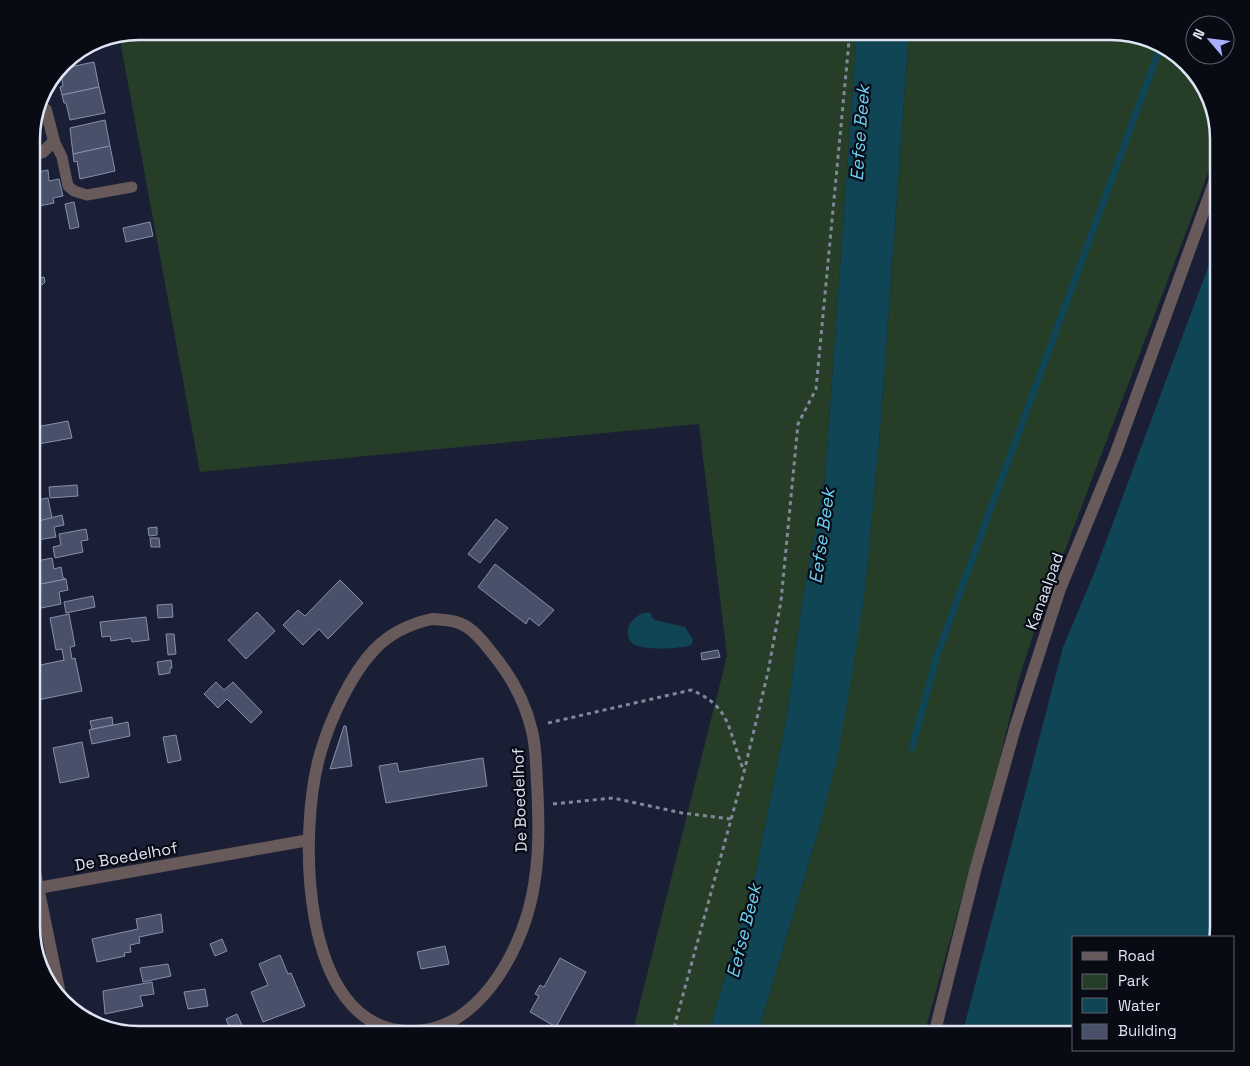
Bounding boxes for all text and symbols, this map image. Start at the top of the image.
north arrow [1185,15,1235,65]
text: N [1188,26,1209,42]
water label: Eefse Beek [845,82,874,182]
water label: Eefse Beek [803,485,840,585]
street label: Kanaalpad [1021,550,1068,633]
street label: De Boedelhof [507,748,532,852]
street label: De Boedelhof [73,837,179,876]
water label: Eefse Beek [721,879,767,980]
legend [1072,936,1235,1051]
text: Road [1118,946,1155,965]
text: Park [1118,971,1149,990]
text: Water [1118,996,1161,1015]
text: Building [1118,1021,1177,1040]

